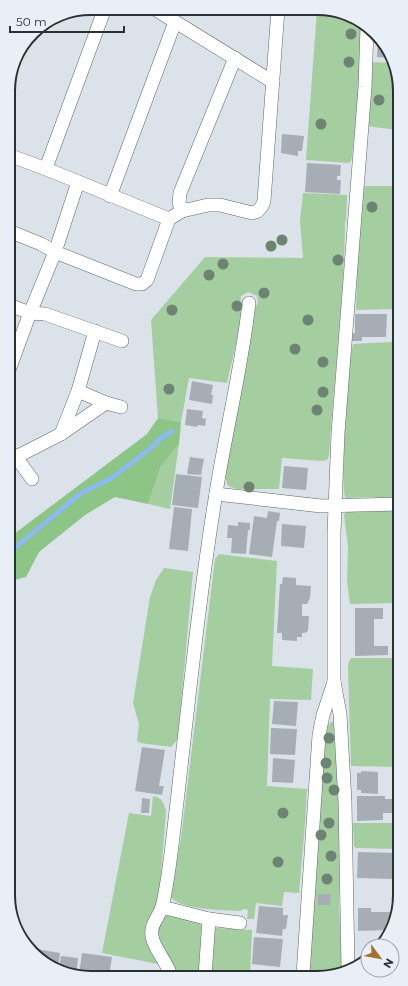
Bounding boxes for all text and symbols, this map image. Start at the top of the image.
scale bar [10,8,124,34]
text: 50 m [16,14,47,29]
north arrow [360,938,400,978]
text: N [380,956,397,971]

